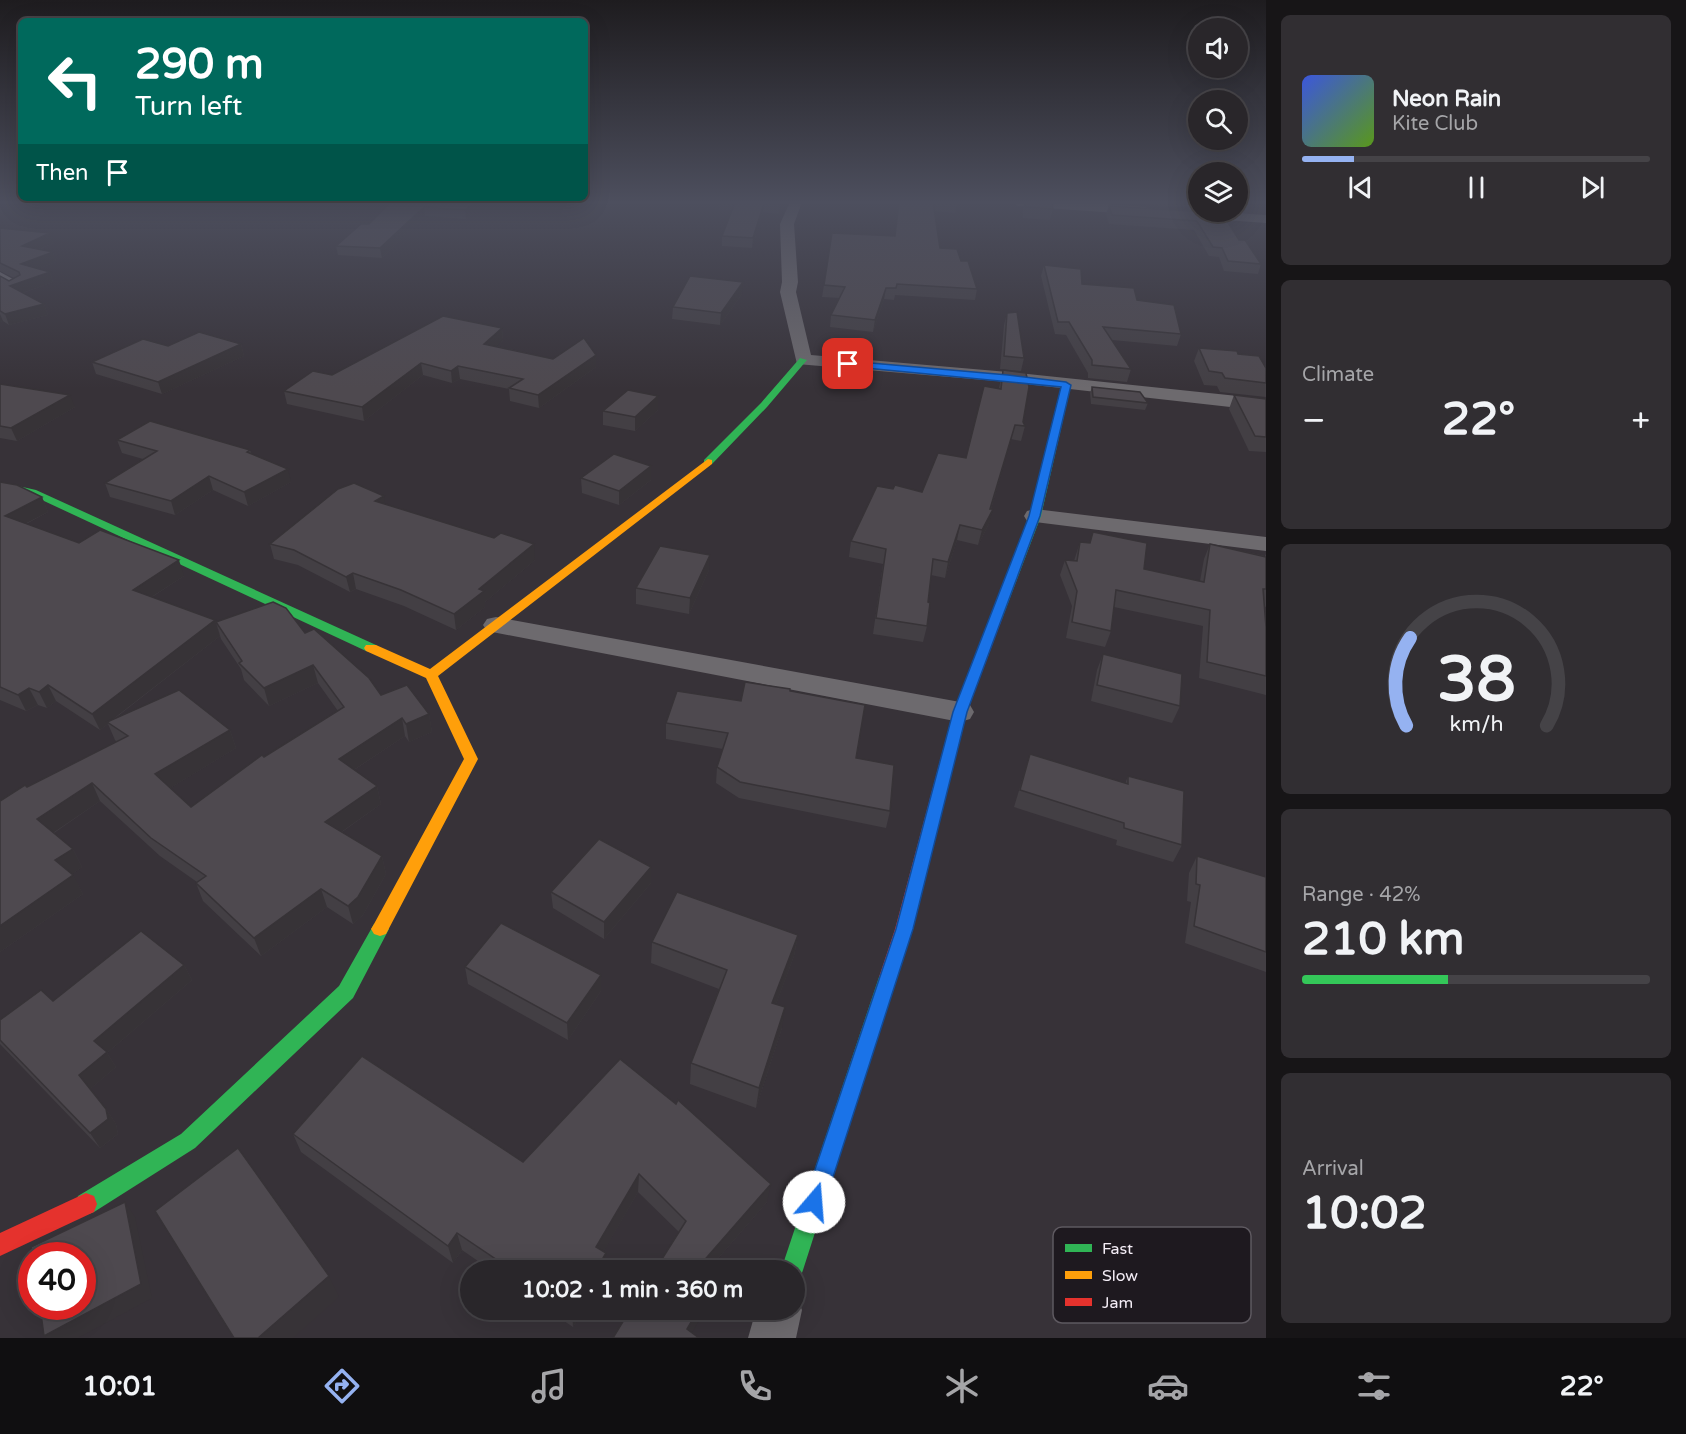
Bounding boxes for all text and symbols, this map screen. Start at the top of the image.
map controls [1188,18,1248,222]
button: sound [1188,18,1248,78]
text: 290 m [135,39,264,90]
icon: left [36,42,114,120]
text: Neon Rain [1392,86,1501,112]
text: Turn left [135,90,242,123]
button: search [1188,90,1248,150]
text: Kite Club [1392,112,1478,136]
icon: arrive [101,156,134,189]
text: Then [36,160,89,186]
button: layers [1188,162,1248,222]
icon: previous [1344,171,1377,204]
icon: pause [1460,171,1493,204]
icon: next [1576,171,1609,204]
pin [822,338,873,389]
icon: arrive [831,347,864,380]
text: Climate [1302,363,1374,387]
text: 22° [1442,393,1515,447]
text: − [1302,401,1326,440]
text: + [1631,401,1650,440]
text: 38 [1437,643,1515,718]
text: km/h [1449,711,1503,737]
text: Range · 42% [1302,883,1421,907]
text: 210 km [1302,913,1464,967]
text: Arrival [1302,1157,1364,1181]
position arrow [782,1170,846,1234]
text: 10:02 [1302,1187,1427,1241]
legend [1053,1227,1251,1323]
text: Fast [1102,1239,1133,1259]
speed limit sign: 40 [18,1242,96,1320]
text: Slow [1102,1266,1138,1286]
text: 10:02 · 1 min · 360 m [522,1277,743,1303]
text: Jam [1102,1293,1133,1313]
icon: directions [321,1365,363,1407]
icon: music [528,1365,570,1407]
icon: phone [734,1365,776,1407]
icon: climate [941,1365,983,1407]
icon: car [1147,1365,1189,1407]
icon: filters [1353,1365,1395,1407]
text: 10:01 [82,1370,157,1403]
text: 22° [1560,1370,1604,1403]

